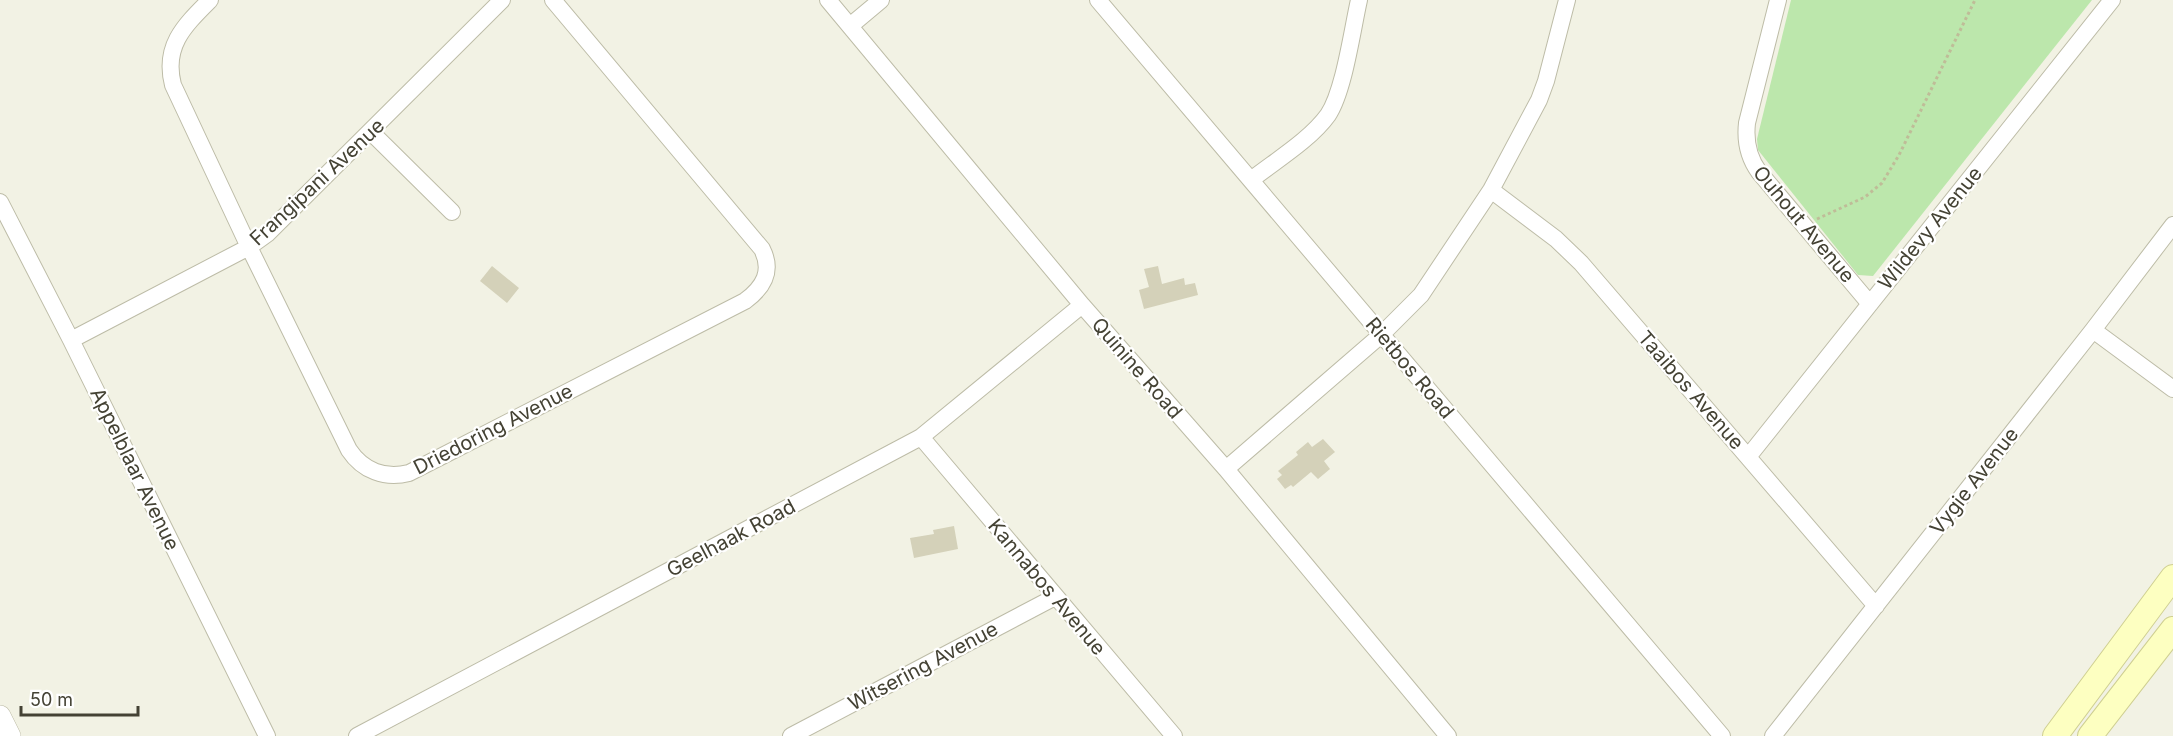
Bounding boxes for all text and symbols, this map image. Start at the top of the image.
street label: Frangipani Avenue [245,114,389,250]
street label: Ouhout Avenue [1748,161,1860,287]
street label: Wildevy Avenue [1873,162,1987,294]
street label: Quinine Road [1087,313,1187,423]
street label: Rietbos Road [1361,313,1459,423]
street label: Taaibos Avenue [1633,326,1749,454]
street label: Driedoring Avenue [409,378,577,480]
street label: Appelblaar Avenue [85,384,185,554]
street label: Vygie Avenue [1925,423,2023,539]
street label: Geelhaak Road [663,494,799,582]
street label: Kannabos Avenue [983,514,1111,660]
street label: Witsering Avenue [844,616,1002,716]
scale bar [21,679,138,717]
text: 50 m [30,689,73,710]

